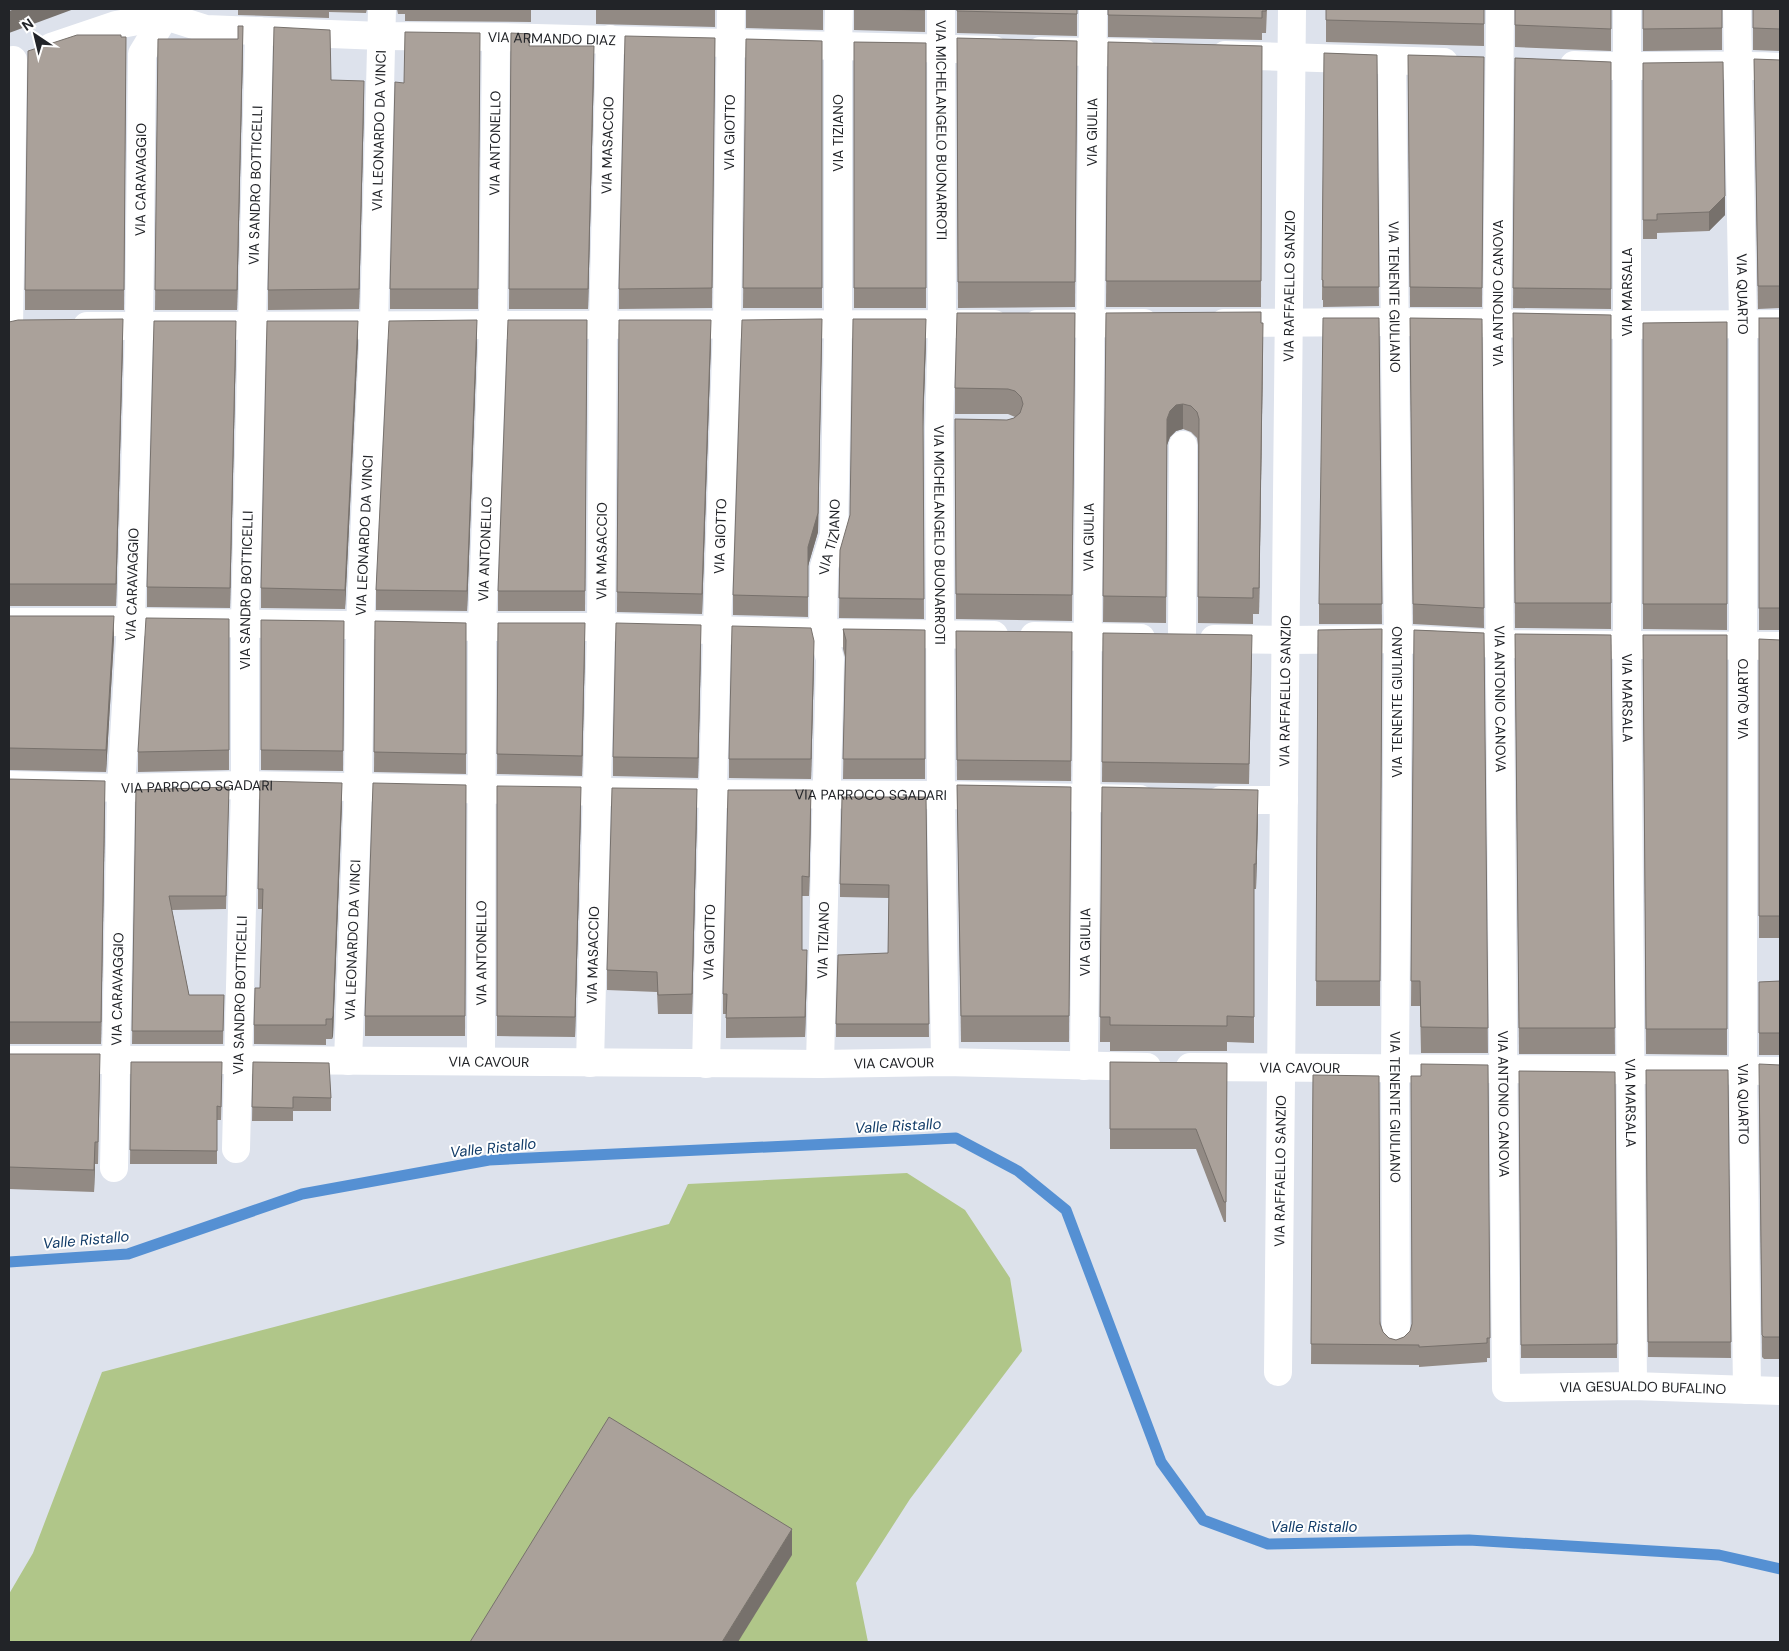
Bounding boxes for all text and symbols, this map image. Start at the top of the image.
north arrow [10,10,60,60]
text: N [18,14,37,35]
street label: VIA MICHELANGELO BUONARROTI [932,20,951,240]
street label: VIA ARMANDO DIAZ [488,28,616,49]
street label: VIA LEONARDO DA VINCI [368,50,390,211]
street label: VIA ANTONELLO [485,90,504,196]
street label: VIA GIOTTO [720,94,739,170]
street label: VIA TIZIANO [829,94,847,172]
street label: VIA MASACCIO [597,96,618,194]
street label: VIA GIULIA [1083,98,1101,166]
street label: VIA SANDRO BOTTICELLI [244,105,266,265]
street label: VIA CARAVAGGIO [131,123,150,236]
street label: VIA RAFFAELLO SANZIO [1279,210,1299,362]
street label: VIA ANTONIO CANOVA [1489,220,1507,366]
street label: VIA TENENTE GIULIANO [1385,221,1404,373]
street label: VIA MARSALA [1618,247,1636,337]
street label: VIA QUARTO [1733,253,1752,335]
street label: VIA MICHELANGELO BUONARROTI [930,425,949,645]
street label: VIA LEONARDO DA VINCI [351,454,377,616]
street label: VIA ANTONELLO [474,496,496,602]
street label: VIA GIOTTO [710,498,730,574]
street label: VIA TIZIANO [815,499,844,575]
street label: VIA MASACCIO [592,502,611,600]
street label: VIA GIULIA [1079,503,1098,571]
street label: VIA SANDRO BOTTICELLI [236,510,257,670]
street label: VIA CARAVAGGIO [121,527,143,641]
street label: VIA RAFFAELLO SANZIO [1275,615,1295,767]
street label: VIA ANTONIO CANOVA [1491,625,1510,773]
street label: VIA TENENTE GIULIANO [1388,626,1406,778]
street label: VIA MARSALA [1618,653,1637,743]
street label: VIA QUARTO [1734,658,1752,740]
street label: VIA PARROCO SGADARI [121,776,273,797]
street label: VIA PARROCO SGADARI [795,785,947,804]
street label: VIA LEONARDO DA VINCI [340,859,364,1021]
street label: VIA ANTONELLO [472,900,490,1006]
street label: VIA TIZIANO [813,901,833,979]
street label: VIA GIOTTO [699,904,719,980]
street label: VIA MASACCIO [582,906,603,1004]
street label: VIA GIULIA [1076,908,1094,976]
street label: VIA SANDRO BOTTICELLI [229,915,251,1075]
street label: VIA CARAVAGGIO [107,932,127,1046]
street label: VIA ANTONIO CANOVA [1494,1030,1513,1178]
street label: VIA TENENTE GIULIANO [1386,1031,1404,1183]
street label: VIA CAVOUR [449,1052,529,1071]
street label: VIA CAVOUR [853,1053,935,1072]
street label: VIA CAVOUR [1260,1058,1340,1077]
street label: VIA MARSALA [1621,1058,1640,1148]
street label: VIA QUARTO [1734,1063,1753,1145]
street label: VIA RAFFAELLO SANZIO [1270,1095,1290,1247]
water label: Valle Ristallo [854,1114,942,1138]
water label: Valle Ristallo [449,1134,537,1162]
water label: Valle Ristallo [42,1226,130,1254]
street label: VIA GESUALDO BUFALINO [1559,1377,1727,1398]
water label: Valle Ristallo [1271,1517,1357,1537]

